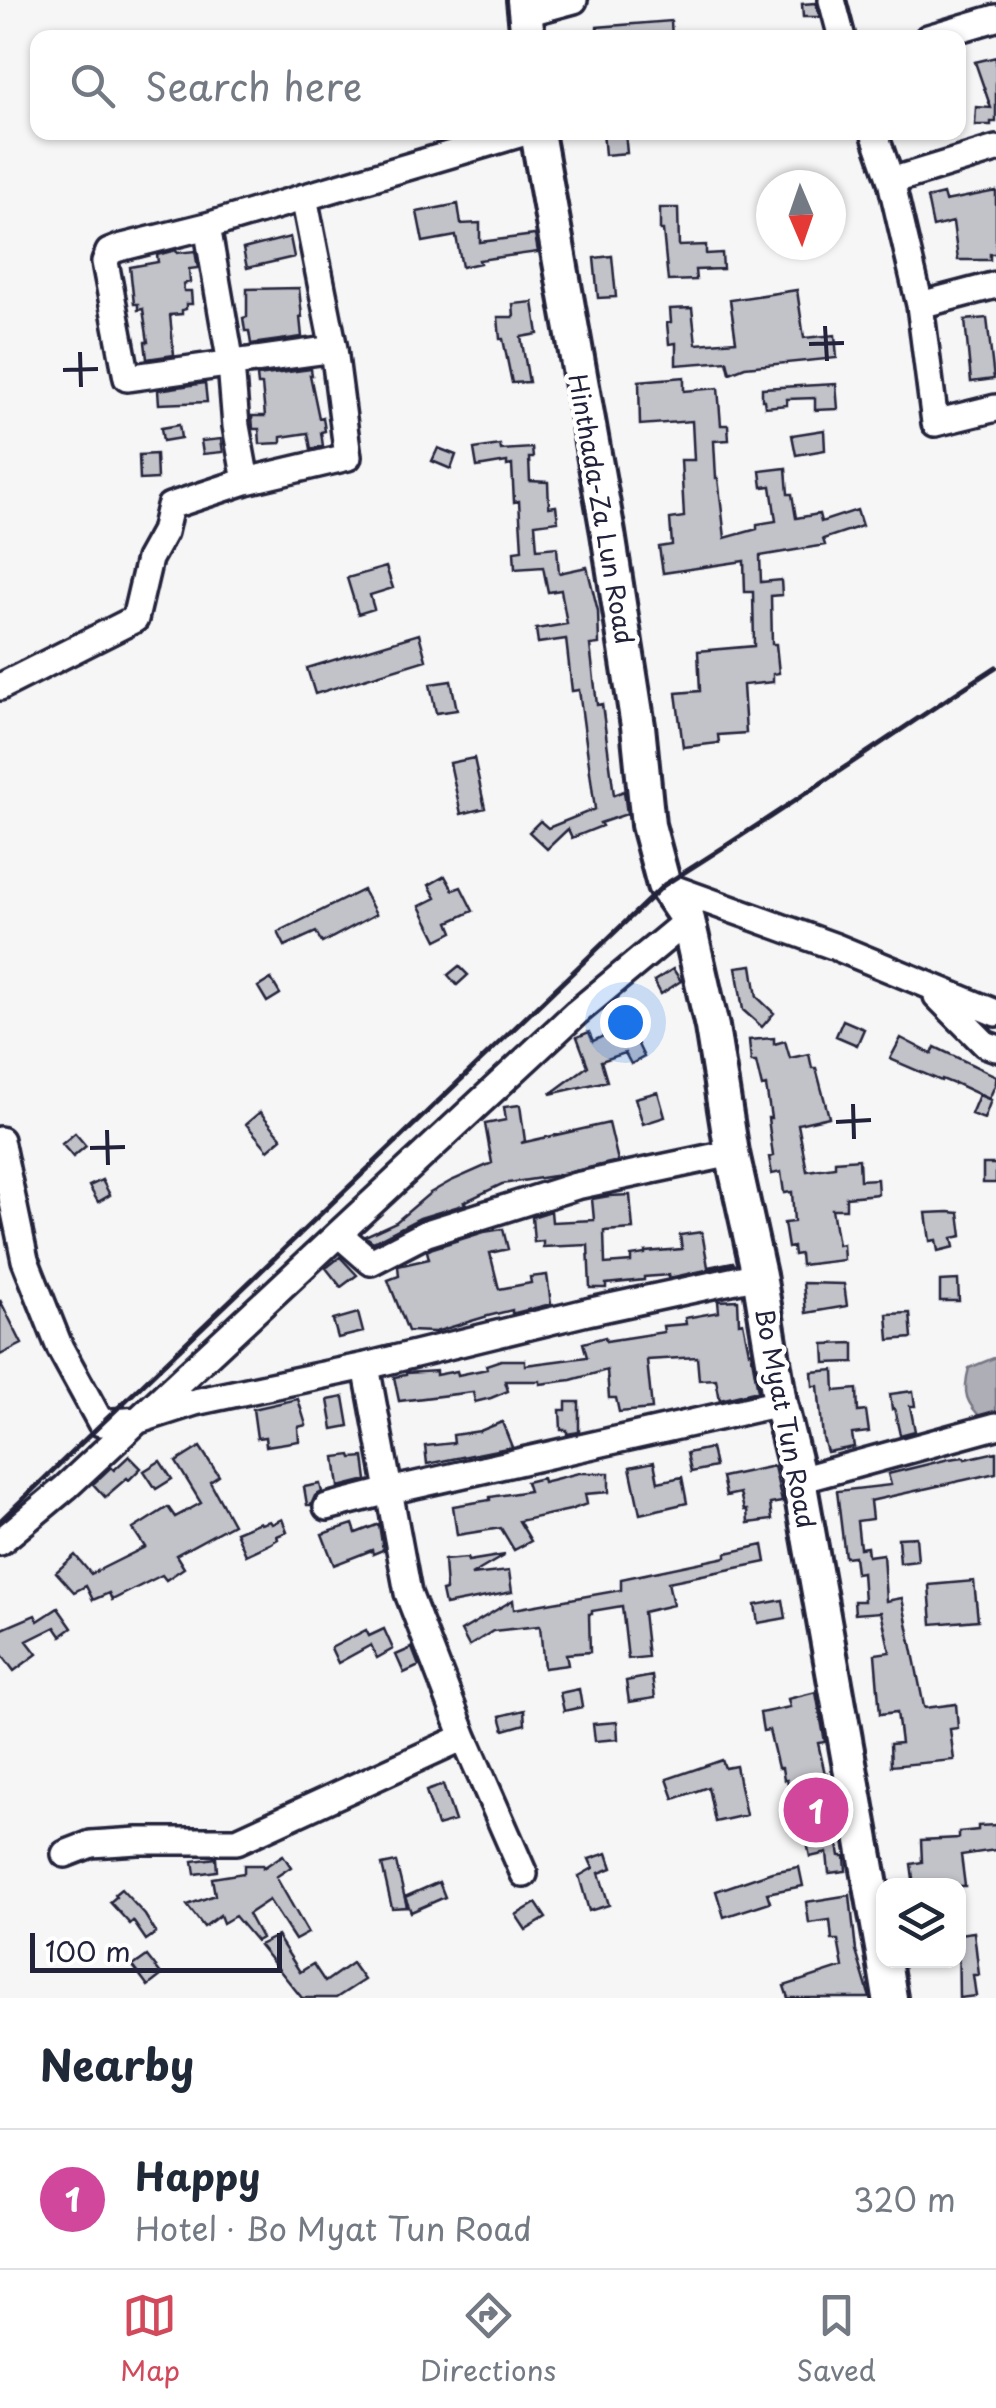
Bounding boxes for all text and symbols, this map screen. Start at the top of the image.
search box [30,30,966,140]
text: Search here [145,57,362,114]
icon: search [65,58,120,113]
north arrow [756,170,846,260]
street label: Hinthada-Za Lun Road [560,371,644,647]
your location [600,997,651,1048]
street label: Bo Myat Tun Road [746,1304,826,1532]
pin: 1 [784,1772,848,1848]
map controls [876,1878,966,1968]
button: layers [876,1878,966,1968]
scale bar [30,1928,282,1972]
text: 100 m [45,1929,131,1972]
text: Nearby [40,2032,194,2095]
text: Happy [135,2147,260,2204]
text: 1 [65,2175,80,2223]
text: 320 m [853,2175,956,2223]
text: Hotel · Bo Myat Tun Road [135,2204,532,2252]
tab: Map [120,2288,180,2391]
tab: Directions [420,2288,556,2391]
tab: Saved [796,2288,876,2391]

